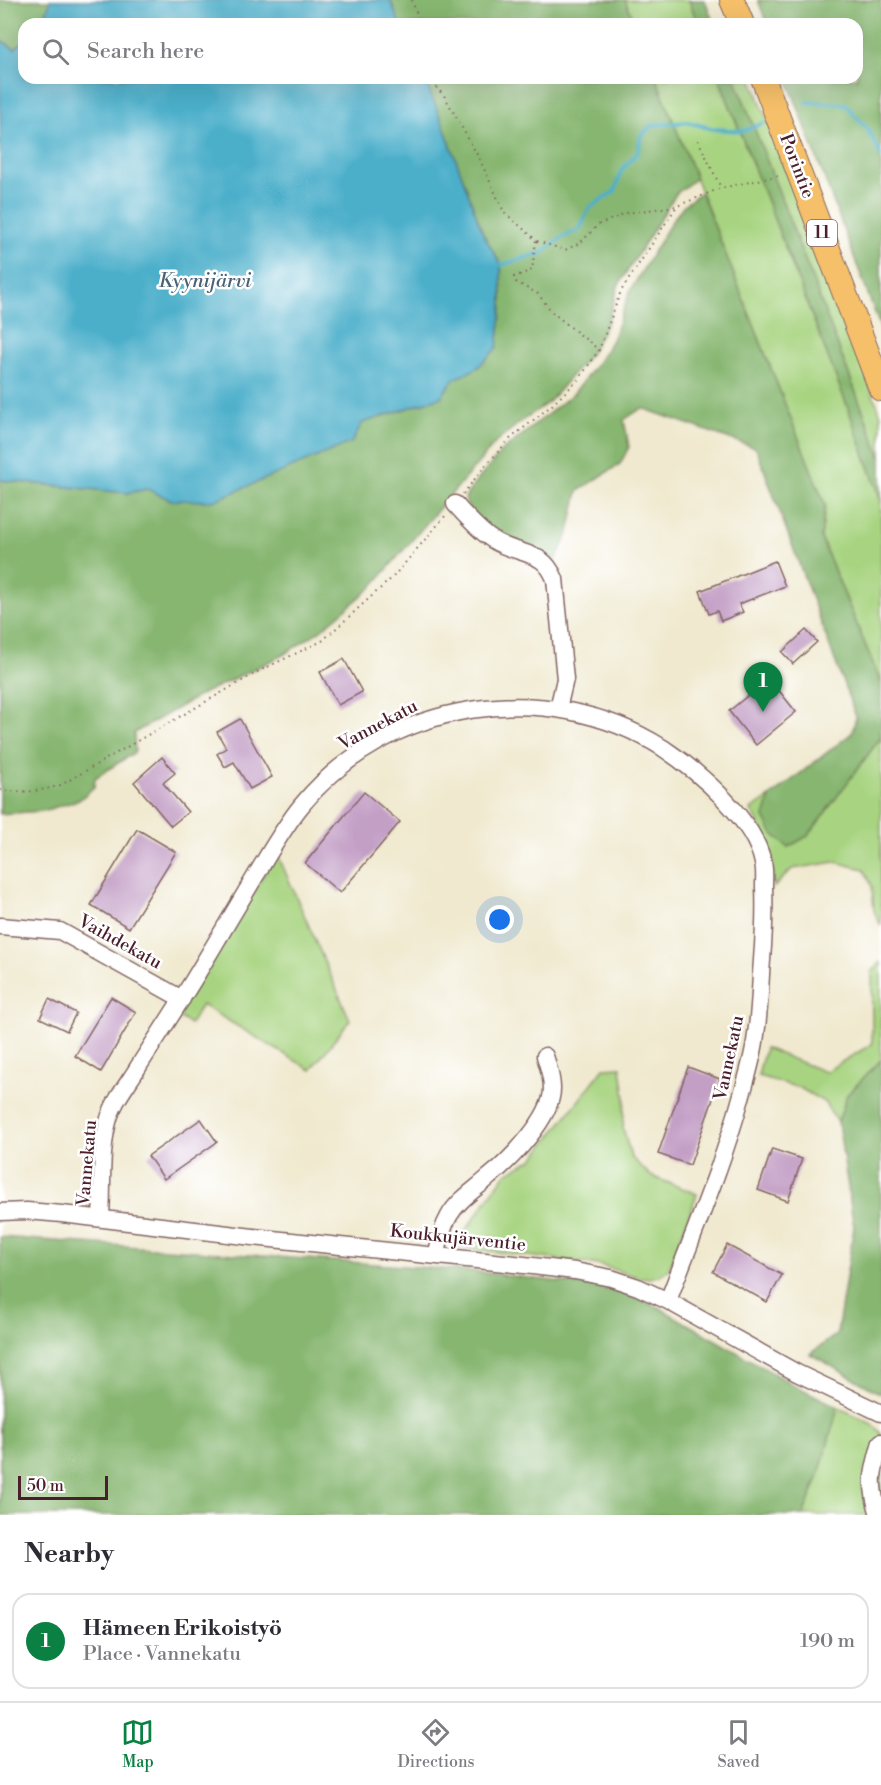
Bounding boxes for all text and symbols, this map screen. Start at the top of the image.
search box [18,18,863,84]
icon: search [39,35,72,68]
text: Search here [87,38,204,65]
street label: Porintie [774,130,820,202]
road number: 11 [807,220,837,246]
water label: Kyynijärvi [158,269,252,294]
pin: 1 [744,662,783,712]
street label: Vannekatu [333,694,422,756]
your location [485,905,514,934]
street label: Vaihdekatu [73,909,167,975]
street label: Vannekatu [709,1012,749,1104]
street label: Vannekatu [72,1118,102,1208]
street label: Koukkujärventie [389,1219,527,1257]
scale bar [18,1473,108,1500]
text: 50 m [27,1476,64,1496]
text: Nearby [24,1538,114,1570]
text: Hämeen Erikoistyö [83,1615,282,1642]
text: 1 [41,1629,50,1654]
text: 190 m [800,1629,855,1654]
text: Place · Vannekatu [83,1642,241,1667]
tab: Map [121,1716,154,1772]
tab: Directions [397,1716,475,1772]
tab: Saved [717,1716,760,1772]

